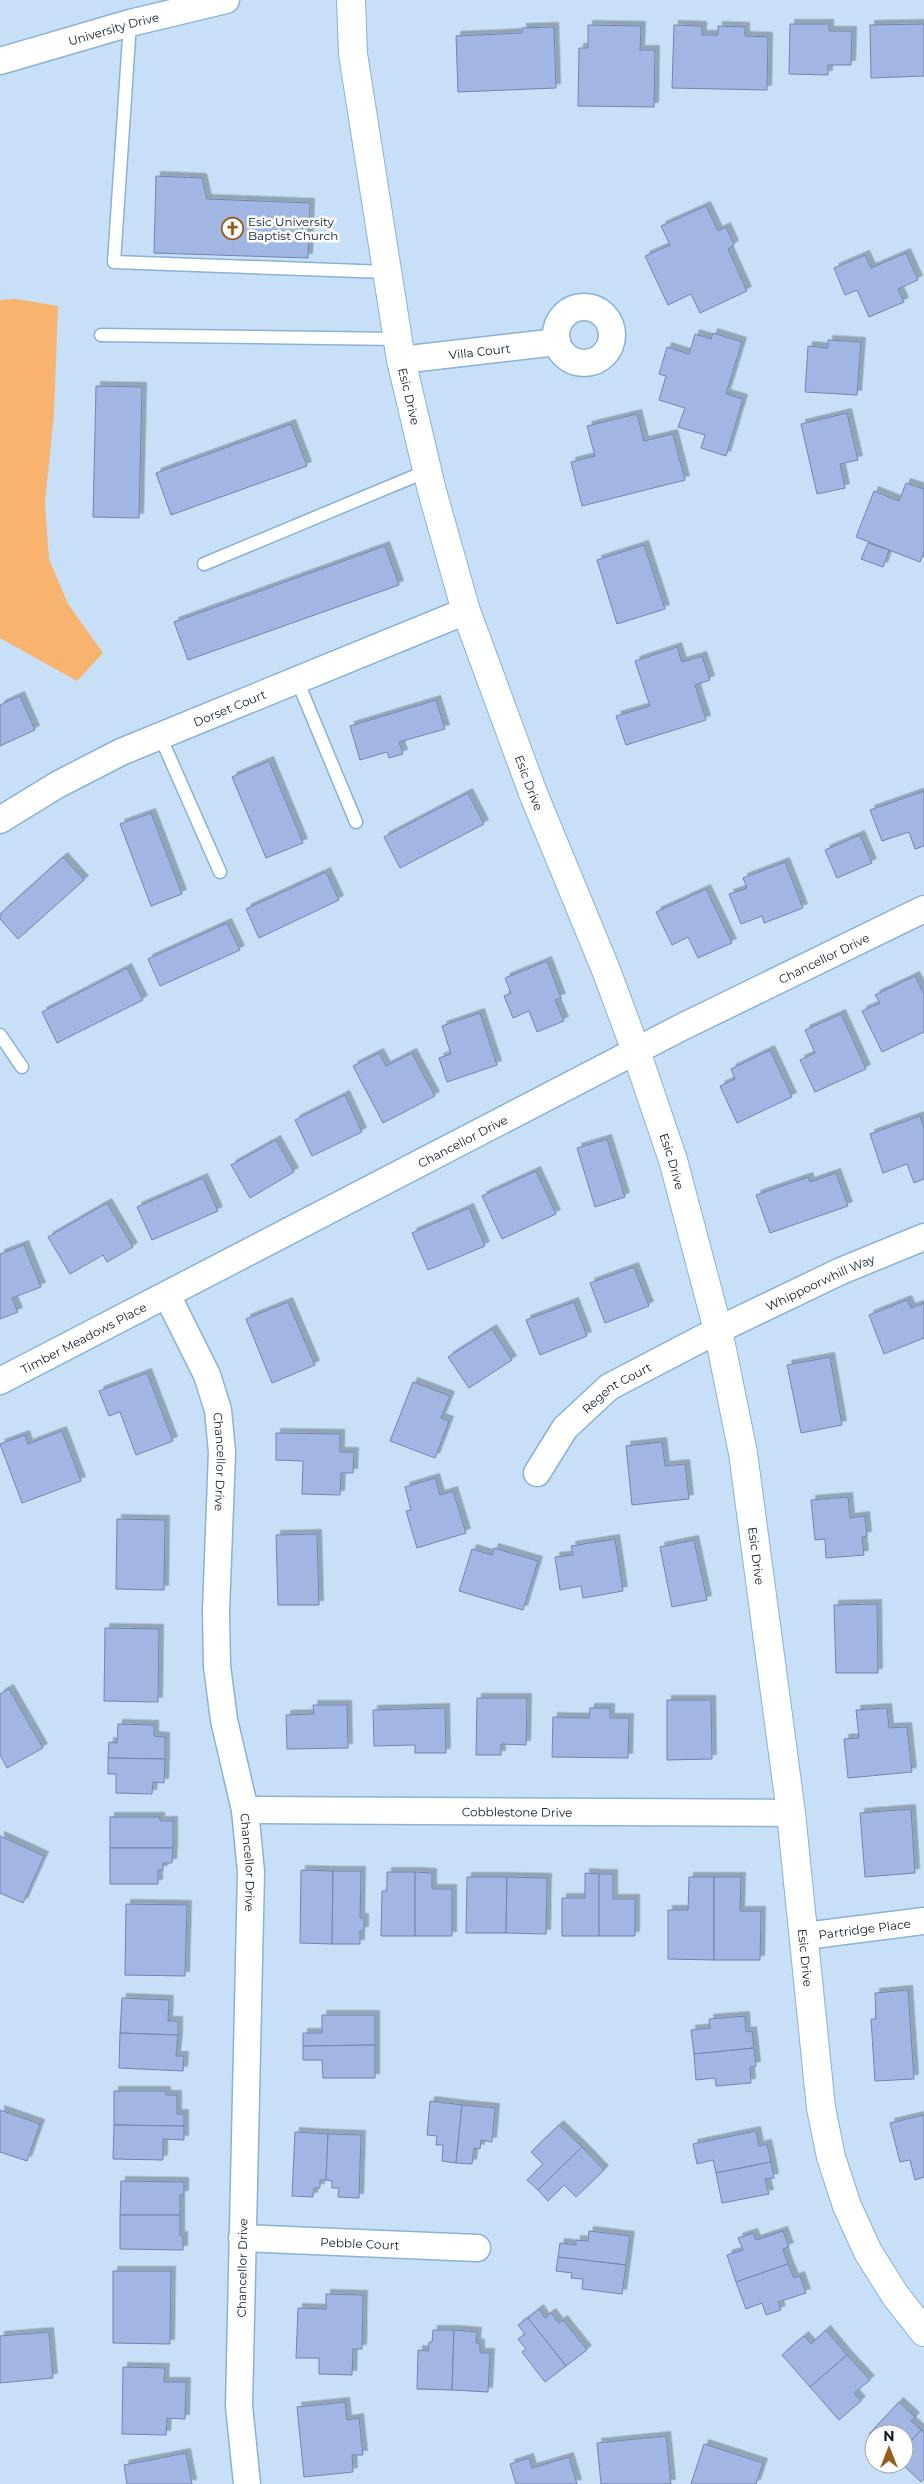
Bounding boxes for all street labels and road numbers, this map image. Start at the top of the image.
street label: University Drive [66,9,160,48]
street label: Villa Court [448,340,511,362]
street label: Esic Drive [396,366,424,426]
street label: Dorset Court [191,686,268,729]
street label: Esic Drive [512,753,547,813]
street label: Chancellor Drive [776,929,872,986]
street label: Chancellor Drive [415,1111,510,1170]
street label: Esic Drive [657,1131,688,1191]
street label: Whippoorwhill Way [763,1250,877,1314]
street label: Timber Meadows Place [18,1299,149,1377]
street label: Regent Court [578,1359,654,1416]
street label: Chancellor Drive [211,1412,230,1512]
street label: Esic Drive [745,1526,768,1586]
street label: Cobblestone Drive [462,1804,572,1819]
street label: Chancellor Drive [238,1812,259,1912]
street label: Partridge Place [817,1915,912,1942]
street label: Esic Drive [795,1928,816,1988]
street label: Chancellor Drive [234,2218,250,2318]
street label: Pebble Court [320,2234,400,2252]

